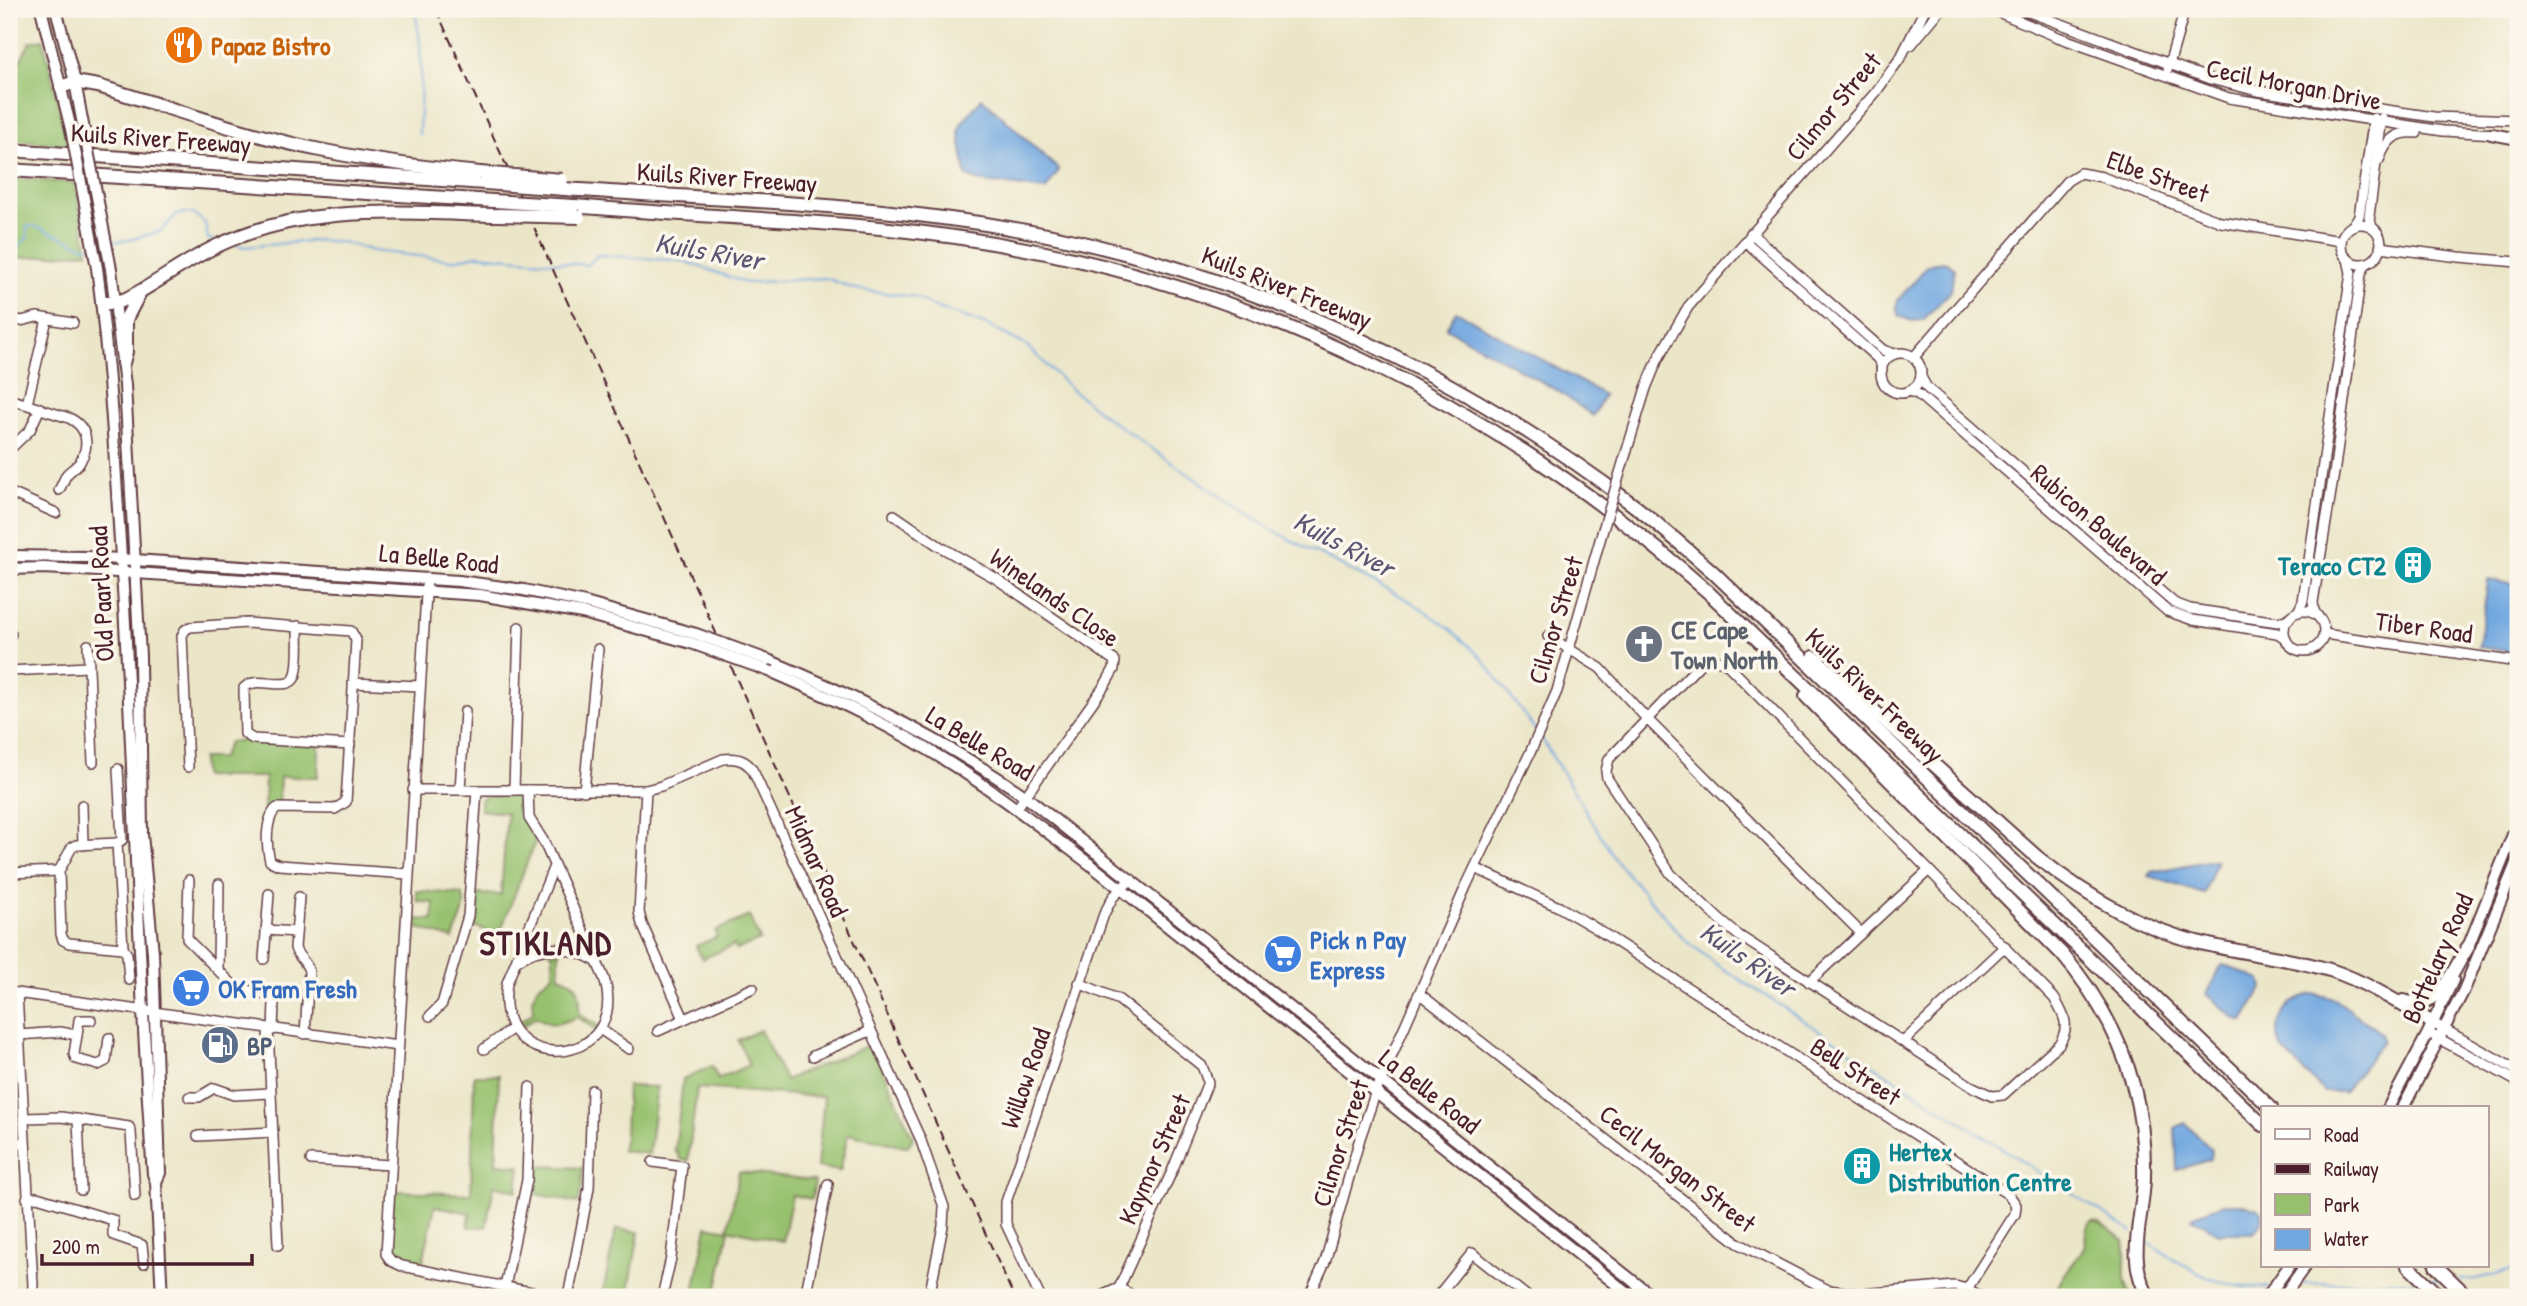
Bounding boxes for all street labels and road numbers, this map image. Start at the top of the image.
street label: Cilmor Street [1777,44,1889,168]
street label: Cecil Morgan Drive [2203,50,2385,118]
street label: Kuils River Freeway [70,114,252,162]
street label: Elbe Street [2102,141,2215,211]
street label: Kuils River Freeway [636,153,818,201]
street label: Kuils River Freeway [1197,237,1377,337]
street label: Rubicon Boulevard [2024,455,2174,593]
street label: Old Paarl Road [80,525,122,663]
street label: La Belle Road [378,534,500,582]
street label: Winelands Close [983,539,1127,655]
street label: Cilmor Street [1519,551,1591,688]
street label: Tiber Road [2373,603,2475,651]
street label: Kuils River Freeway [1798,620,1952,770]
street label: La Belle Road [920,697,1040,789]
street label: Midmar Road [777,800,857,922]
street label: Bottelary Road [2393,888,2481,1028]
street label: Willow Road [991,1023,1059,1133]
street label: Bell Street [1804,1029,1909,1114]
street label: La Belle Road [1372,1040,1488,1142]
street label: Cilmor Street [1303,1074,1377,1211]
street label: Kaymor Street [1110,1087,1199,1230]
street label: Cecil Morgan Street [1593,1096,1764,1241]

